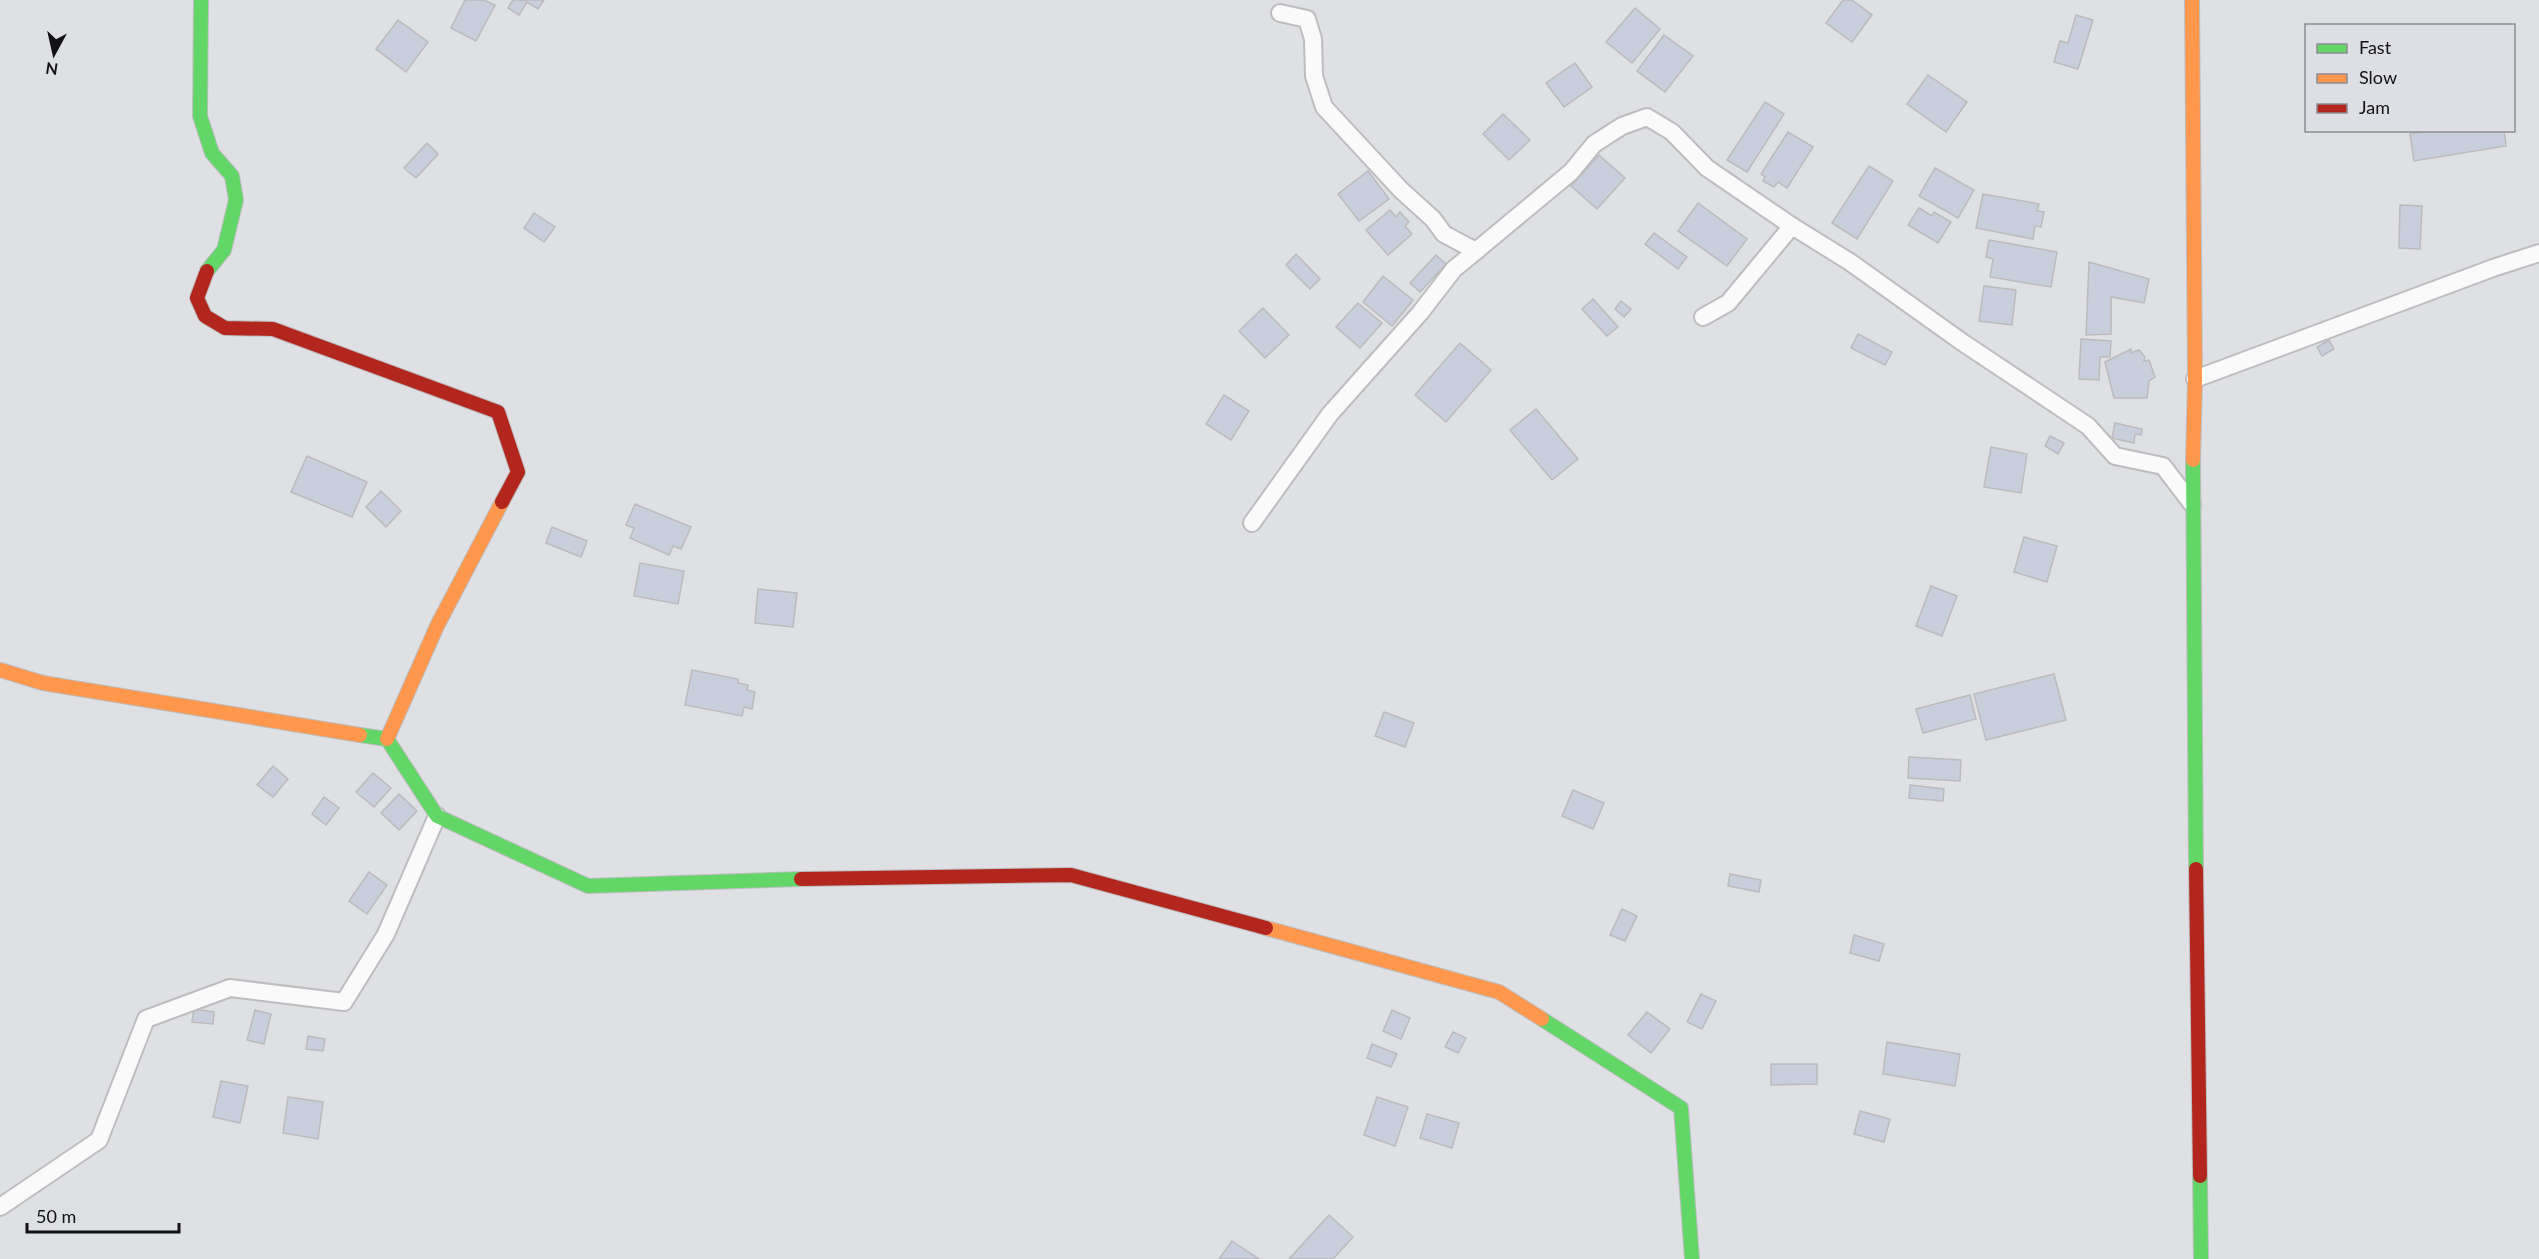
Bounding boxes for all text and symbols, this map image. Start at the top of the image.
north arrow [24,24,84,84]
legend [2305,24,2515,132]
text: Fast [2359,36,2392,58]
text: N [44,59,59,80]
text: Slow [2359,66,2397,88]
text: Jam [2359,96,2390,118]
scale bar [27,1196,178,1234]
text: 50 m [36,1205,76,1227]

